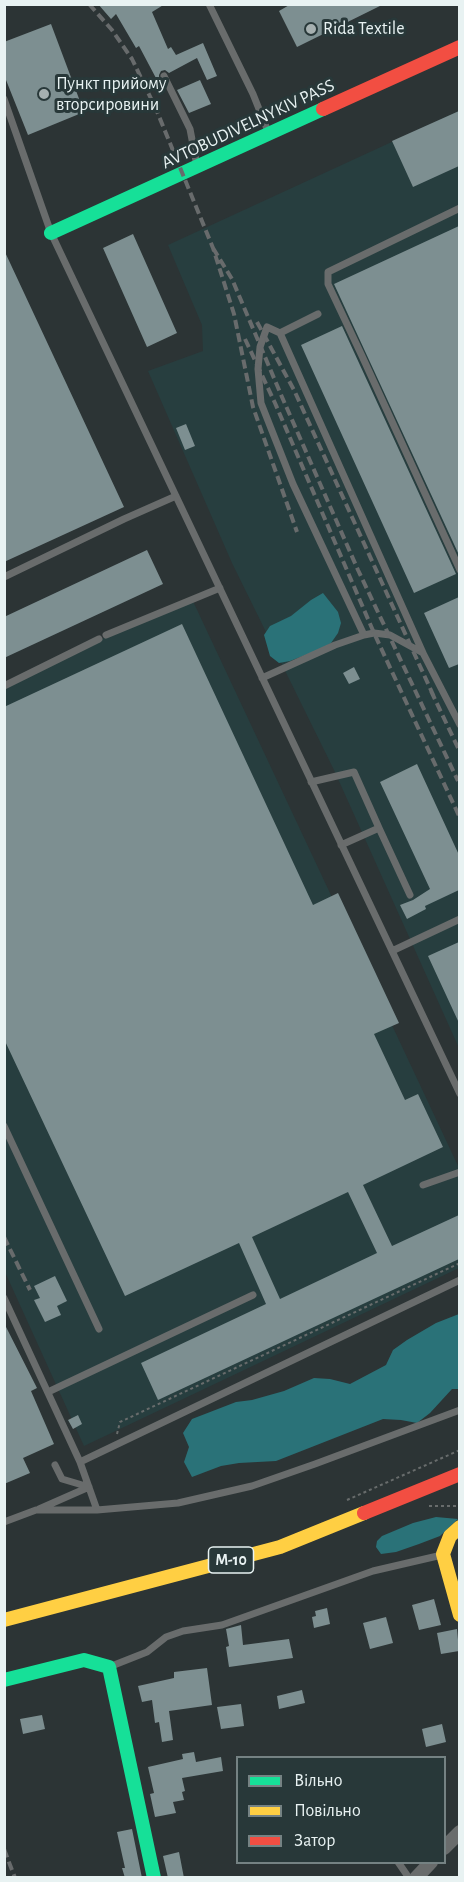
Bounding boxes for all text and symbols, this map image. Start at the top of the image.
place label: Rida Textile [323,18,405,40]
marker: Rida Textile [304,22,318,36]
place label: Пункт прийому вторсировини [56,73,167,116]
street label: AVTOBUDIVELNYKIV PASS [158,74,338,174]
marker: Пункт прийому вторсировини [37,87,51,101]
road number: М-10 [208,1547,254,1573]
legend [236,1756,446,1864]
text: Вільно [294,1772,342,1790]
text: Повільно [294,1802,361,1820]
text: Затор [294,1832,335,1850]

